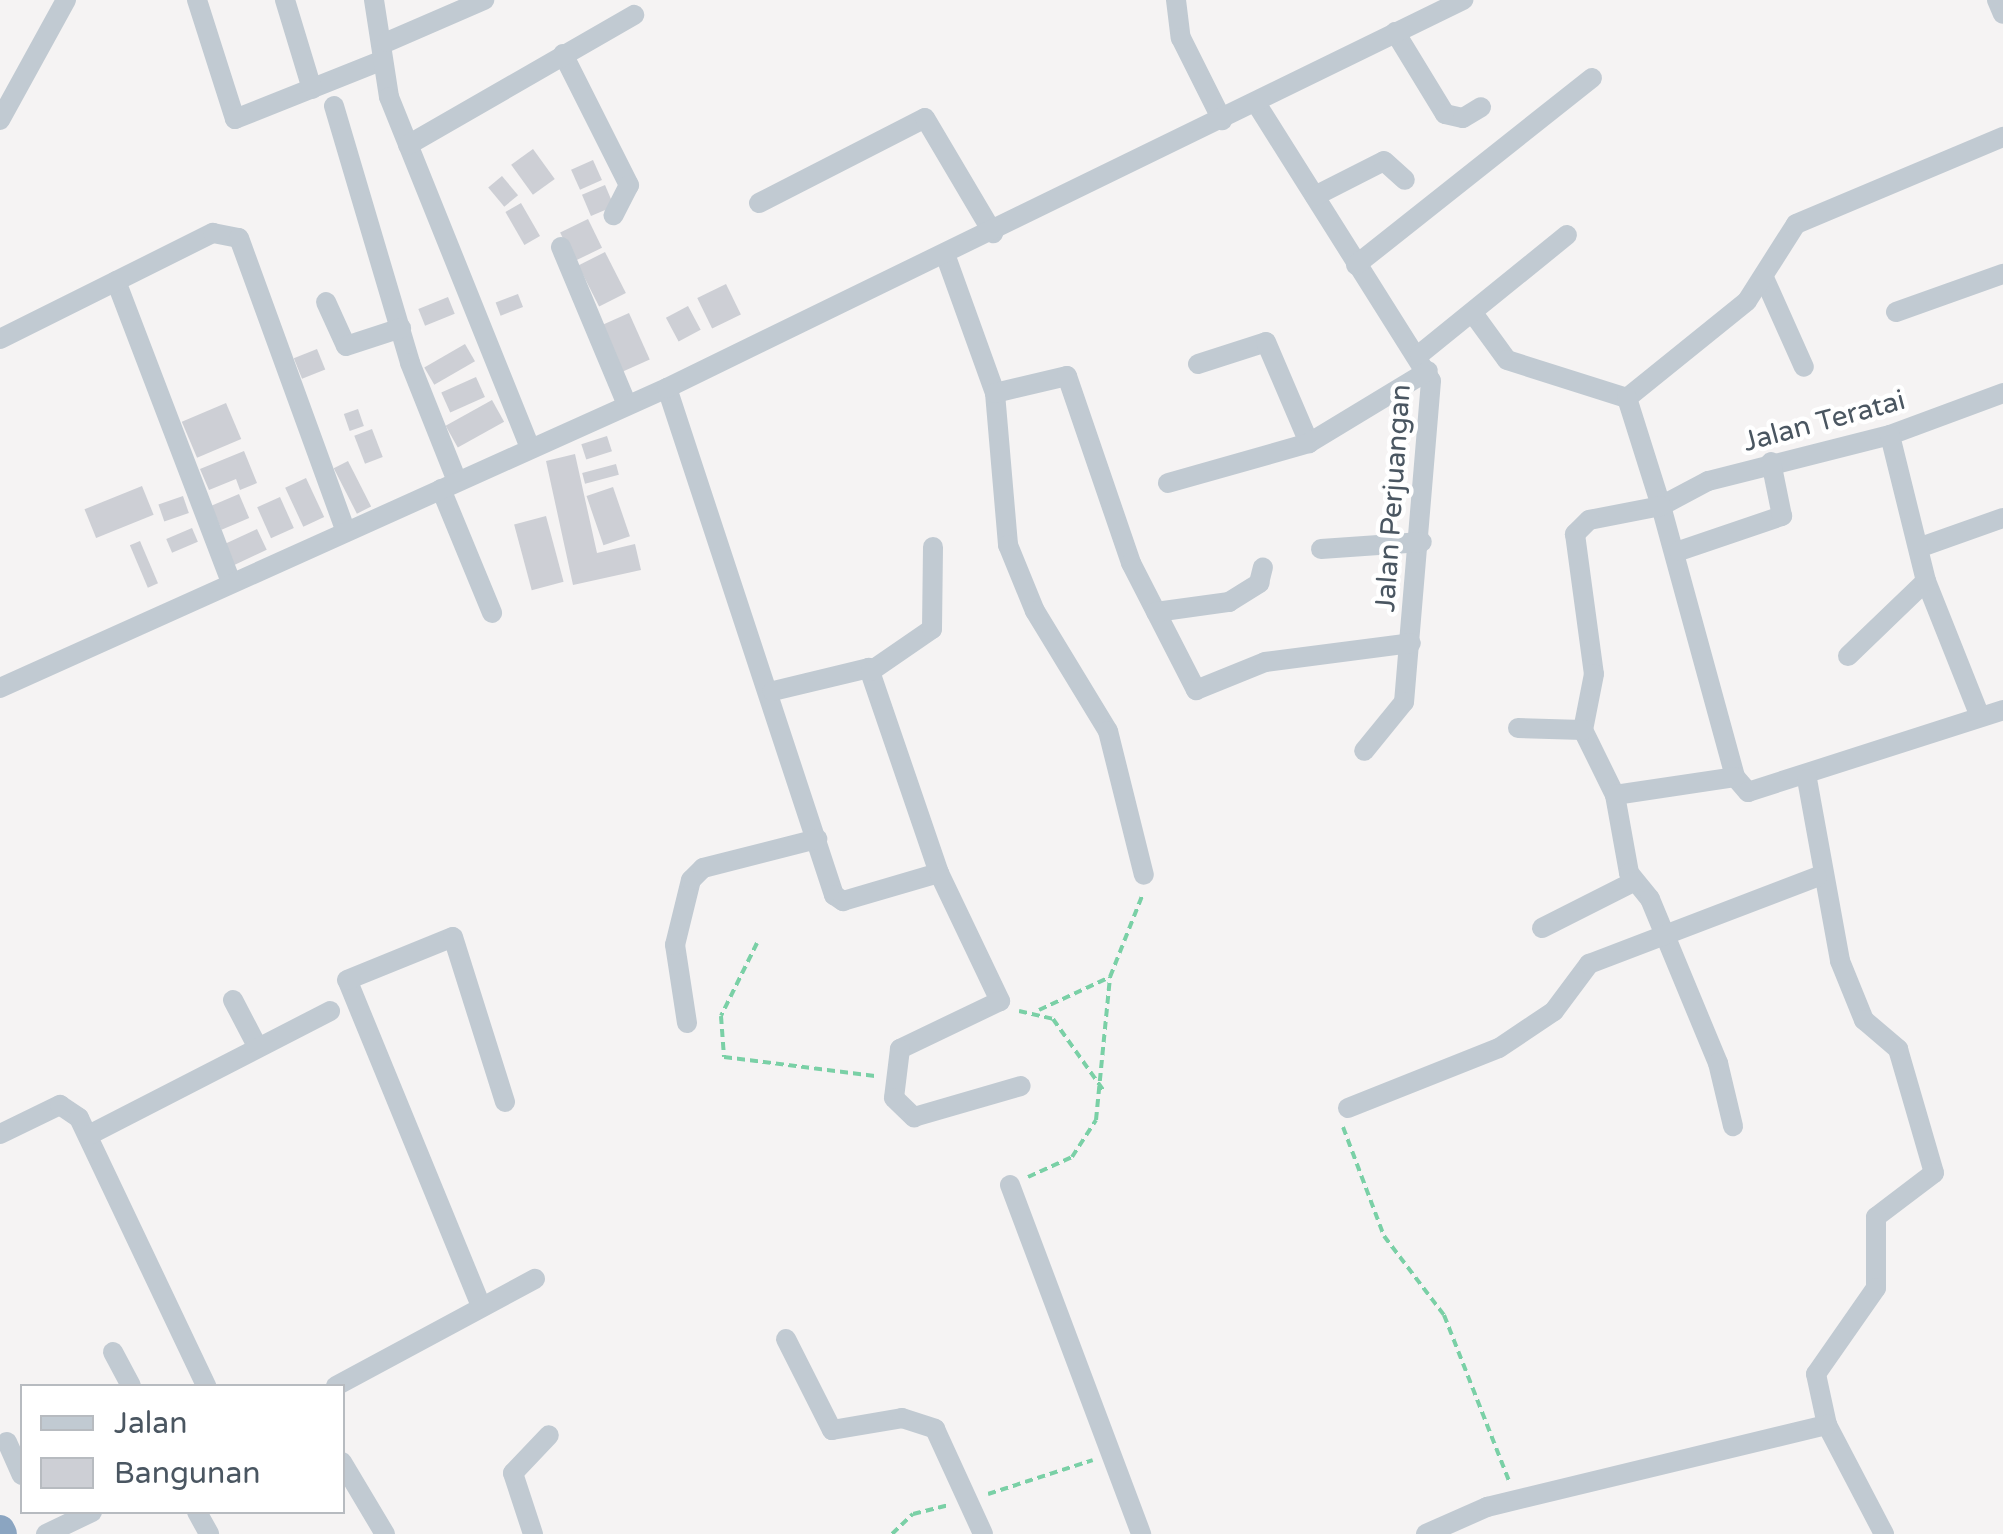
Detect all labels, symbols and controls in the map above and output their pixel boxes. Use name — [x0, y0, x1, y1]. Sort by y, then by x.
street label: Jalan Perjuangan — [1368, 383, 1418, 613]
street label: Jalan Teratai — [1739, 383, 1909, 459]
legend — [20, 1384, 345, 1514]
text: Jalan — [114, 1405, 187, 1442]
text: Bangunan — [114, 1455, 261, 1492]

